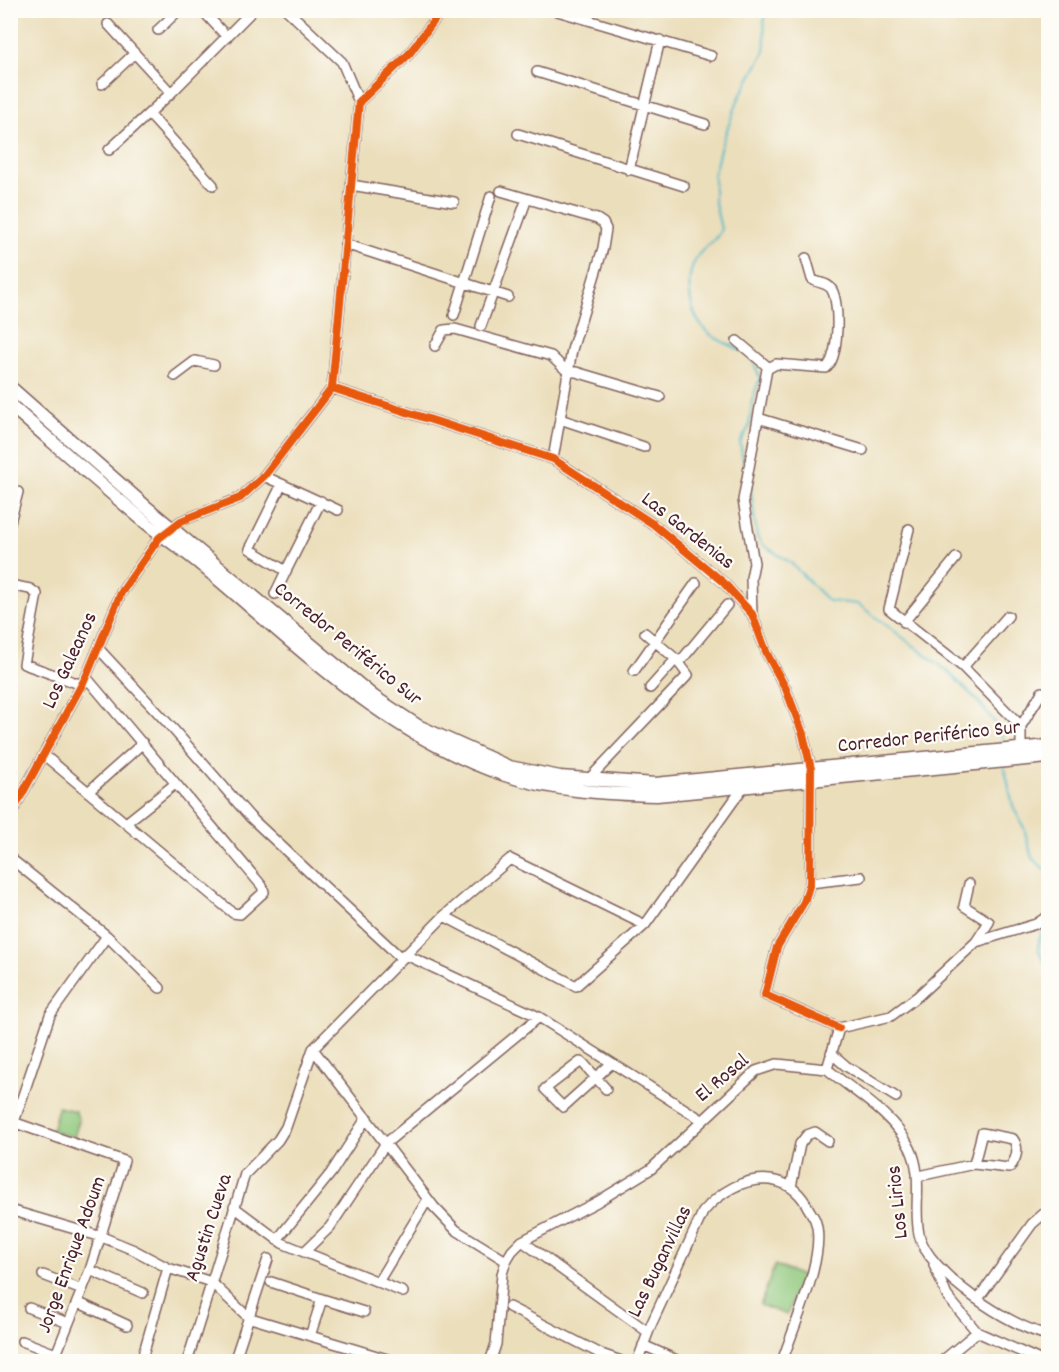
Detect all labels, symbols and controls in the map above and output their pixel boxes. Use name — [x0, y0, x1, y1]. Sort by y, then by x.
street label: Las Gardenias — [634, 486, 740, 578]
street label: Corredor Periférico Sur — [266, 576, 428, 715]
street label: Los Galeanos — [35, 608, 107, 714]
street label: Corredor Periférico Sur — [836, 713, 1022, 763]
street label: El Rosal — [689, 1047, 757, 1111]
street label: Los Lirios — [880, 1164, 918, 1240]
street label: Agustin Cueva — [178, 1169, 242, 1286]
street label: Jorge Enrique Adoum — [31, 1172, 115, 1338]
street label: Las Buganvillas — [621, 1201, 701, 1323]

